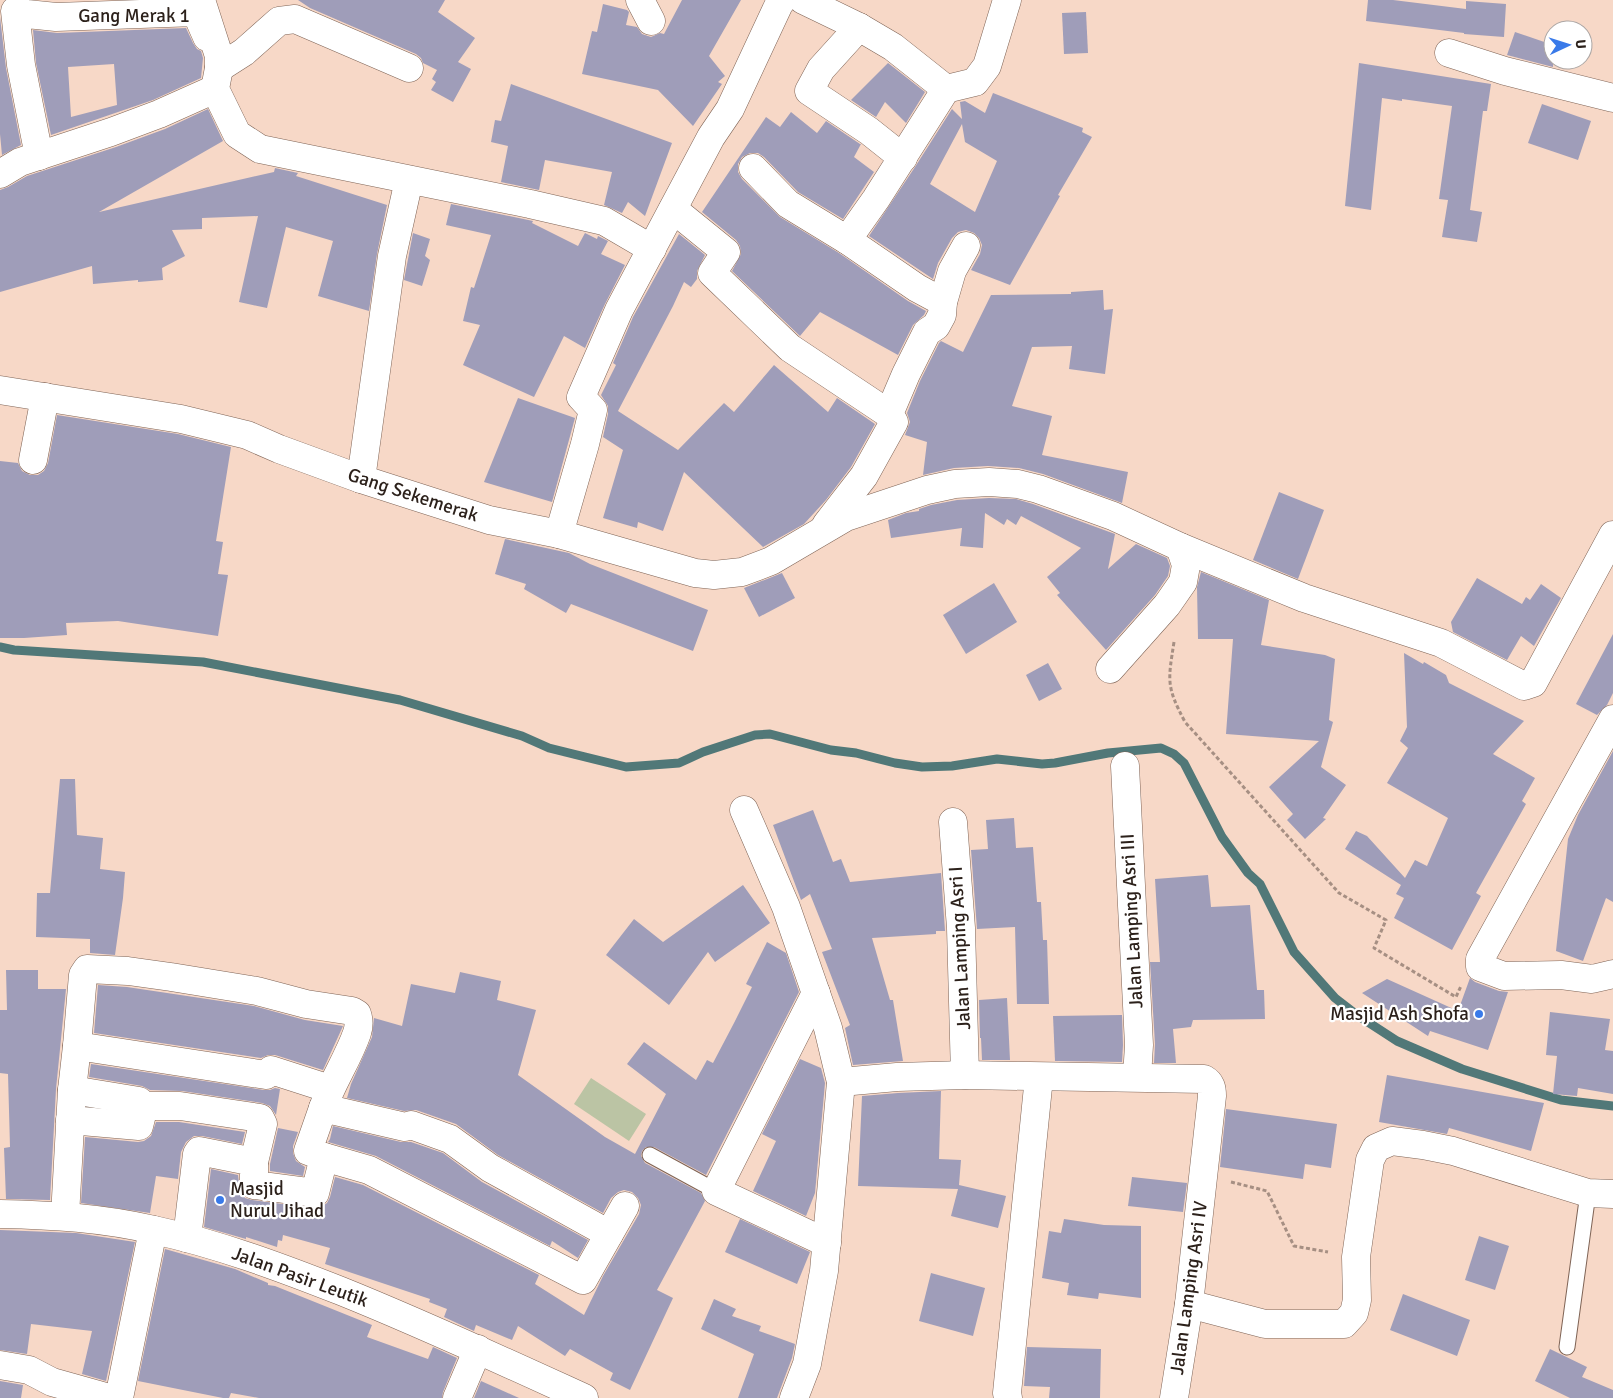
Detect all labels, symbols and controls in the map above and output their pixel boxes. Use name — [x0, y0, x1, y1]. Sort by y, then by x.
street label: Gang Merak 1 — [78, 4, 190, 28]
north arrow — [1543, 20, 1593, 70]
text: U — [1572, 39, 1589, 49]
street label: Gang Sekemerak — [345, 463, 482, 528]
street label: Jalan Lamping Asri III — [1115, 833, 1149, 1009]
street label: Jalan Lamping Asri I — [944, 866, 976, 1030]
place label: Masjid Ash Shofa — [1330, 1002, 1469, 1026]
marker: Masjid Ash Shofa — [1473, 1008, 1485, 1020]
place label: Masjid Nurul Jihad — [230, 1177, 324, 1223]
marker: Masjid Nurul Jihad — [214, 1194, 226, 1206]
street label: Jalan Lamping Asri IV — [1165, 1200, 1213, 1376]
street label: Jalan Pasir Leutik — [229, 1241, 372, 1313]

